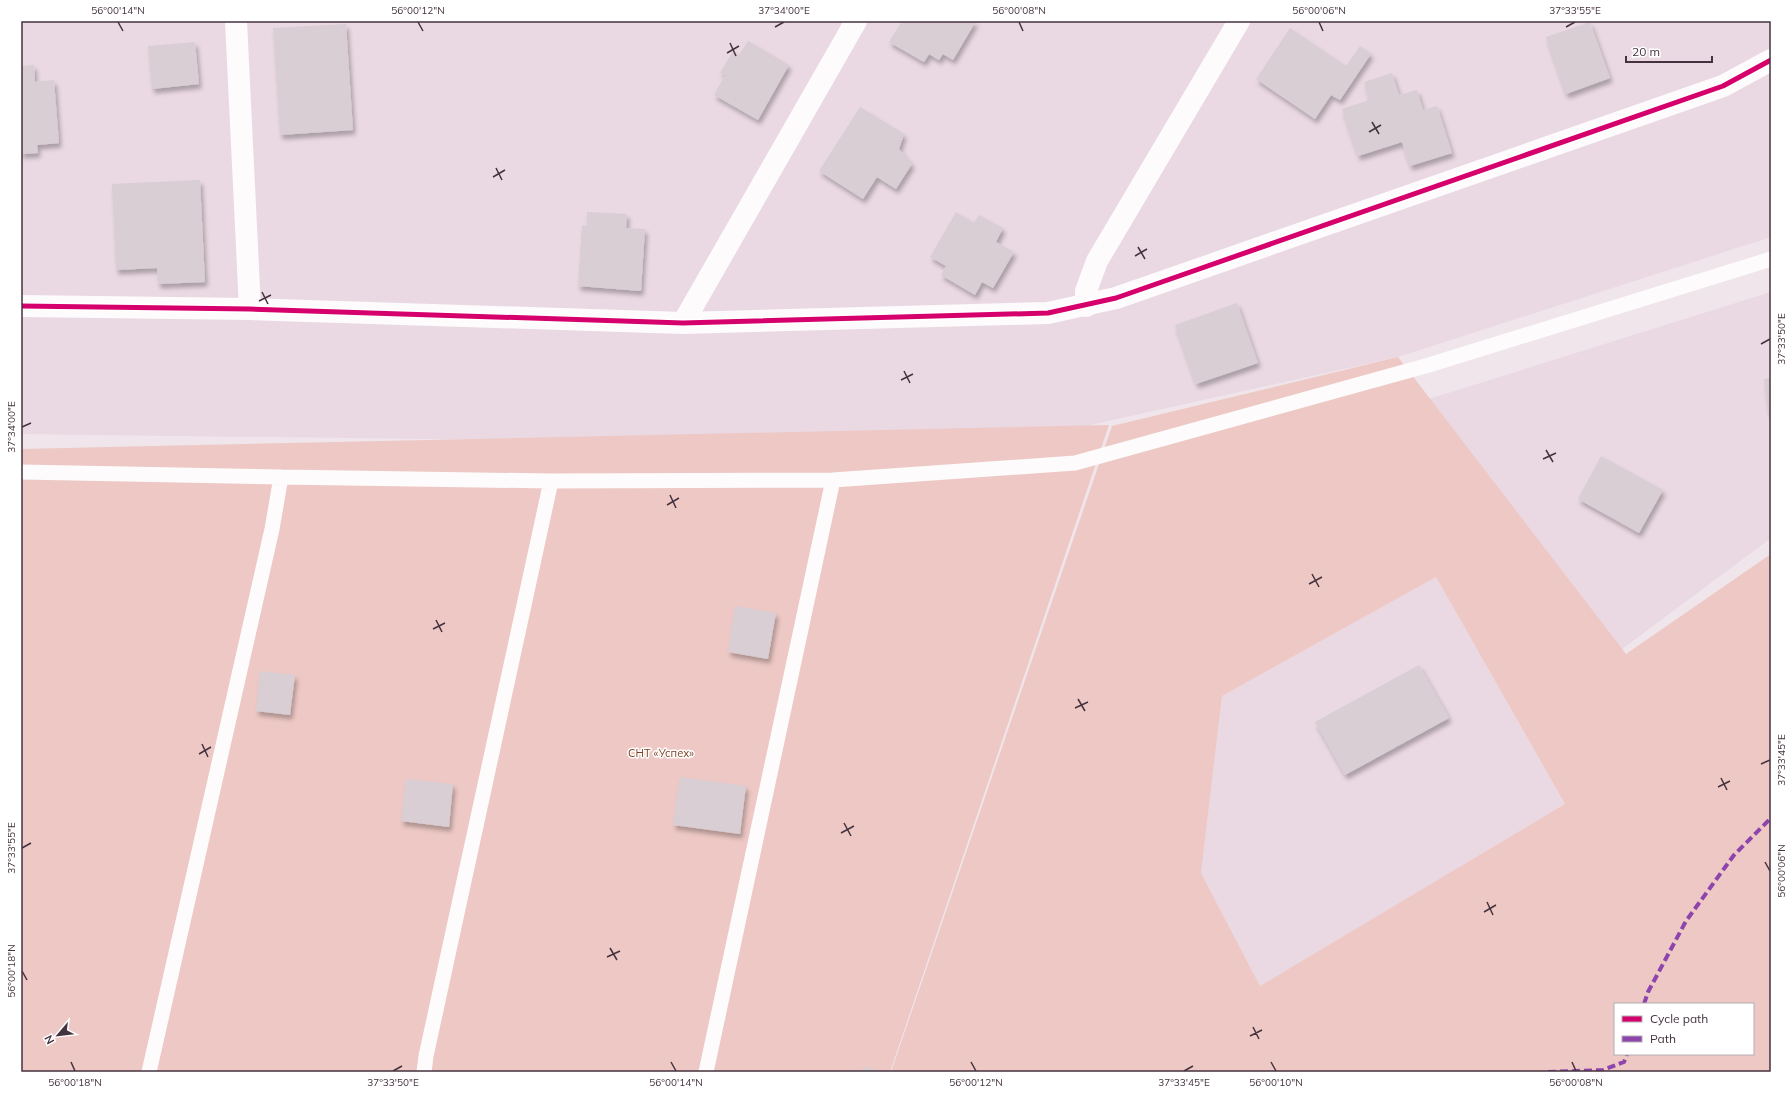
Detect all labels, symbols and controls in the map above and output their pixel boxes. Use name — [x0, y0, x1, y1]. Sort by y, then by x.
text: 56°00'14"N — [91, 4, 145, 17]
text: 56°00'12"N — [391, 4, 445, 17]
text: 37°34'00"E — [758, 4, 810, 17]
text: 56°00'08"N — [992, 4, 1046, 17]
text: 56°00'06"N — [1292, 4, 1346, 17]
text: 37°33'55"E — [1549, 4, 1601, 17]
scale bar — [1626, 38, 1712, 64]
text: 20 m — [1632, 44, 1660, 59]
text: 37°33'50"E — [1775, 313, 1788, 365]
text: 37°34'00"E — [5, 401, 18, 453]
text: 37°33'45"E — [1775, 734, 1788, 786]
park label: СНТ «Успех» — [628, 746, 694, 760]
text: 37°33'55"E — [5, 822, 18, 874]
text: 56°00'06"N — [1775, 844, 1788, 898]
text: 56°00'18"N — [5, 944, 18, 998]
legend — [1614, 1003, 1754, 1055]
text: Cycle path — [1650, 1011, 1708, 1026]
north arrow — [38, 1015, 78, 1055]
text: Path — [1650, 1031, 1676, 1046]
text: N — [41, 1033, 57, 1047]
text: 56°00'18"N — [48, 1076, 102, 1089]
text: 37°33'50"E — [367, 1076, 419, 1089]
text: 56°00'14"N — [649, 1076, 703, 1089]
text: 56°00'12"N — [949, 1076, 1003, 1089]
text: 37°33'45"E — [1158, 1076, 1210, 1089]
text: 56°00'10"N — [1249, 1076, 1303, 1089]
text: 56°00'08"N — [1549, 1076, 1603, 1089]

